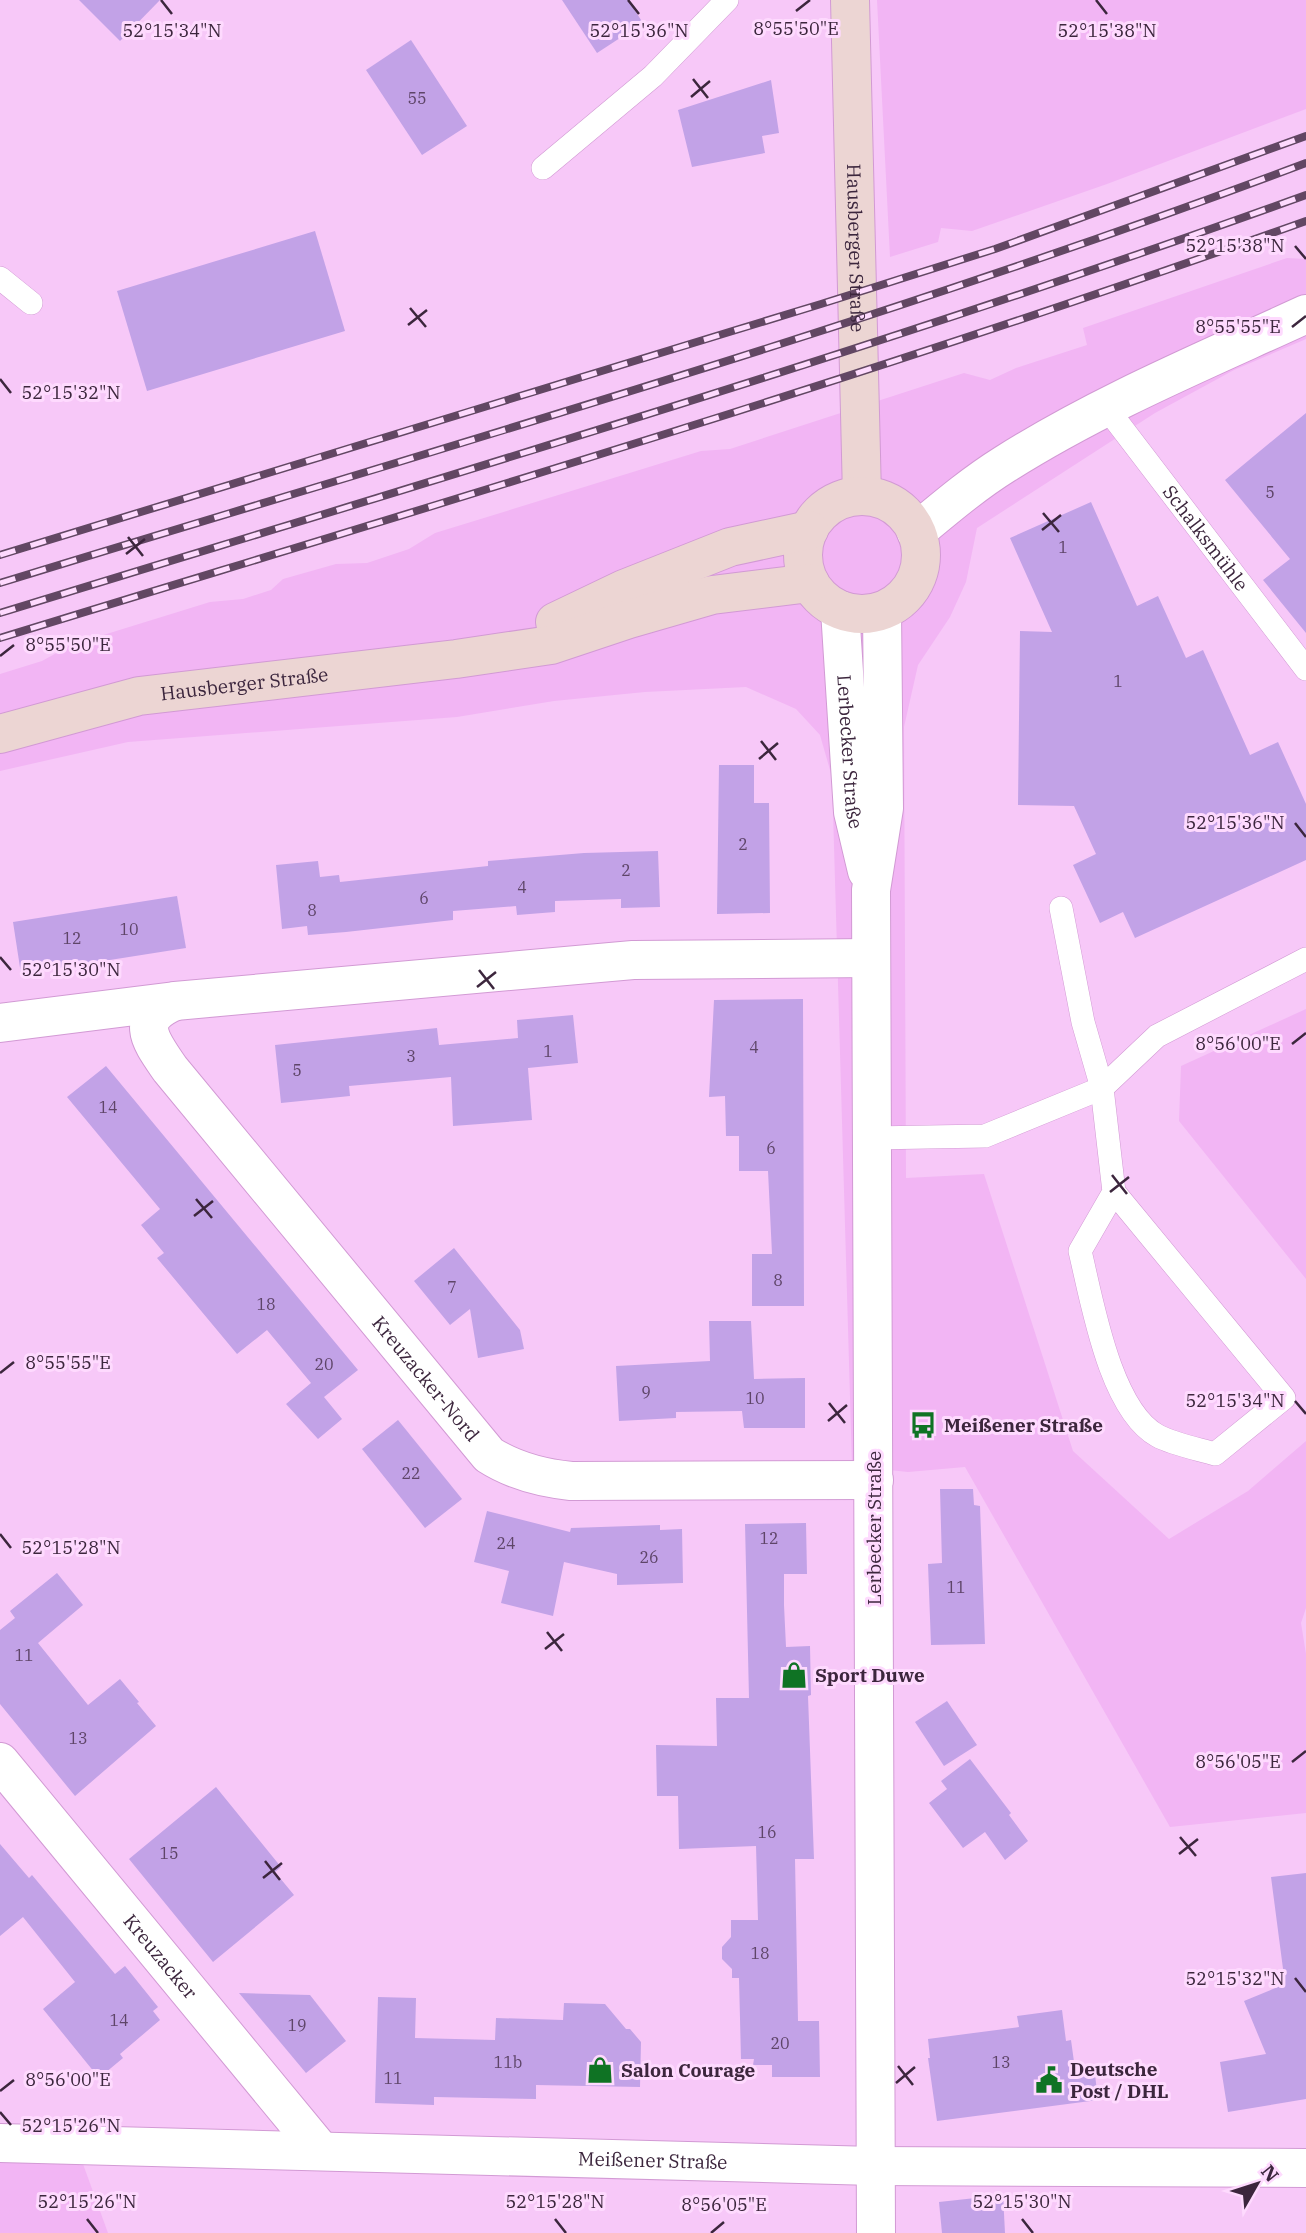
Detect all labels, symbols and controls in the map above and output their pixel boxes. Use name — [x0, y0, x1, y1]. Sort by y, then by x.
text: 8°55'50"E — [753, 17, 839, 40]
text: 52°15'34"N — [123, 19, 222, 42]
text: 52°15'36"N — [590, 19, 689, 42]
text: 52°15'38"N — [1058, 19, 1157, 42]
house number: 55 — [407, 88, 427, 108]
street label: Hausberger Straße — [842, 163, 870, 333]
text: 52°15'38"N — [1186, 234, 1285, 257]
text: 8°55'55"E — [1195, 315, 1281, 338]
text: 52°15'32"N — [22, 381, 121, 404]
street label: Schalksmühle — [1158, 480, 1254, 596]
house number: 5 — [1265, 482, 1275, 502]
house number: 1 — [1058, 537, 1068, 557]
text: 8°55'50"E — [25, 633, 111, 656]
street label: Hausberger Straße — [159, 662, 329, 705]
house number: 1 — [1113, 671, 1123, 691]
street label: Lerbecker Straße — [832, 674, 869, 831]
text: 52°15'36"N — [1186, 811, 1285, 834]
house number: 2 — [738, 834, 748, 854]
house number: 2 — [621, 860, 631, 880]
house number: 4 — [517, 877, 527, 897]
house number: 6 — [419, 888, 429, 908]
house number: 8 — [307, 900, 317, 920]
house number: 10 — [119, 919, 139, 939]
house number: 12 — [62, 928, 82, 948]
text: 52°15'30"N — [22, 958, 121, 981]
text: 8°56'00"E — [1195, 1032, 1281, 1055]
house number: 4 — [749, 1037, 759, 1057]
house number: 1 — [543, 1041, 553, 1061]
house number: 3 — [406, 1046, 416, 1066]
house number: 5 — [292, 1060, 302, 1080]
house number: 14 — [98, 1097, 118, 1117]
house number: 6 — [766, 1138, 776, 1158]
house number: 8 — [773, 1270, 783, 1290]
house number: 7 — [447, 1277, 457, 1297]
house number: 18 — [256, 1294, 276, 1314]
street label: Kreuzacker-Nord — [367, 1311, 485, 1446]
text: 8°55'55"E — [25, 1351, 111, 1374]
house number: 20 — [314, 1354, 334, 1374]
house number: 9 — [641, 1382, 651, 1402]
house number: 10 — [745, 1388, 765, 1408]
text: 52°15'34"N — [1186, 1389, 1285, 1412]
bus stop icon: Meißener Straße — [908, 1410, 938, 1440]
place label: Meißener Straße — [944, 1413, 1103, 1437]
street label: Lerbecker Straße — [862, 1451, 886, 1605]
house number: 22 — [401, 1463, 421, 1483]
house number: 12 — [759, 1528, 779, 1548]
house number: 24 — [496, 1533, 516, 1553]
text: 52°15'28"N — [22, 1536, 121, 1559]
house number: 26 — [639, 1547, 659, 1567]
house number: 11 — [946, 1577, 966, 1597]
house number: 11 — [14, 1645, 34, 1665]
shop icon: Sport Duwe — [779, 1660, 809, 1690]
place label: Sport Duwe — [815, 1663, 925, 1687]
house number: 13 — [68, 1728, 88, 1748]
text: 8°56'05"E — [1195, 1750, 1281, 1773]
house number: 16 — [757, 1822, 777, 1842]
house number: 15 — [159, 1843, 179, 1863]
street label: Kreuzacker — [118, 1909, 203, 2004]
house number: 18 — [750, 1943, 770, 1963]
text: 52°15'32"N — [1186, 1967, 1285, 1990]
house number: 14 — [109, 2010, 129, 2030]
house number: 19 — [287, 2015, 307, 2035]
house number: 20 — [770, 2033, 790, 2053]
house number: 11b — [494, 2052, 522, 2072]
house number: 13 — [991, 2052, 1011, 2072]
shop icon: Salon Courage — [585, 2055, 615, 2085]
place label: Deutsche Post / DHL — [1070, 2057, 1169, 2103]
place label: Salon Courage — [621, 2058, 756, 2082]
public building icon: Deutsche Post / DHL — [1034, 2065, 1064, 2095]
text: 8°56'00"E — [25, 2068, 111, 2091]
house number: 11 — [383, 2068, 403, 2088]
text: 52°15'26"N — [22, 2114, 121, 2137]
street label: Meißener Straße — [578, 2146, 728, 2174]
north arrow — [1222, 2149, 1292, 2219]
text: N — [1256, 2160, 1284, 2187]
text: 52°15'26"N — [38, 2190, 137, 2213]
text: 52°15'28"N — [506, 2190, 605, 2213]
text: 52°15'30"N — [973, 2190, 1072, 2213]
text: 8°56'05"E — [681, 2193, 767, 2216]

